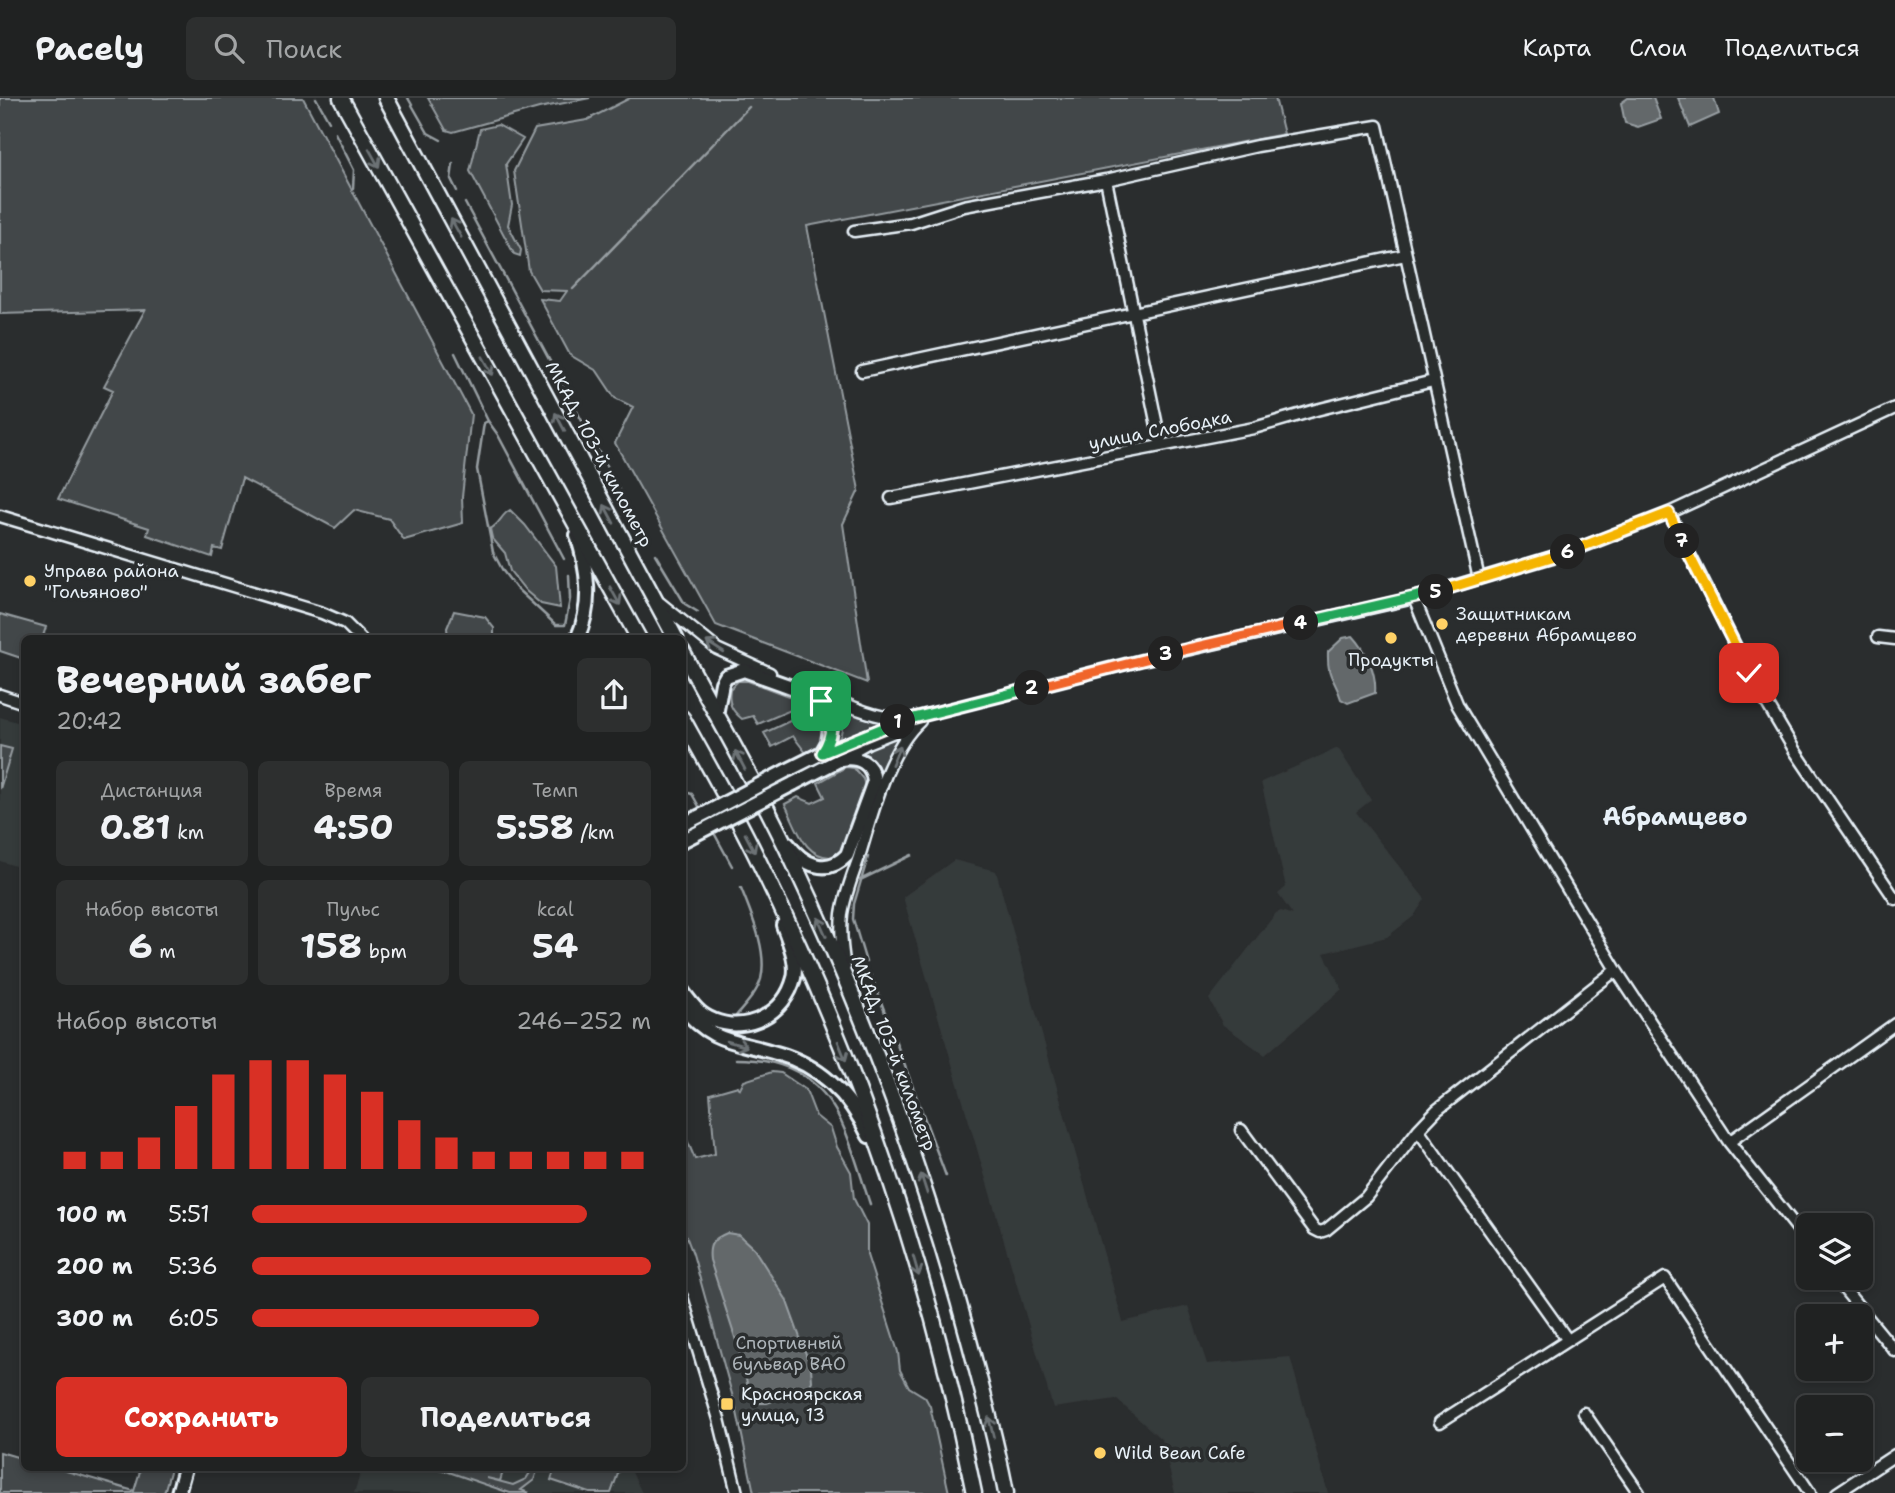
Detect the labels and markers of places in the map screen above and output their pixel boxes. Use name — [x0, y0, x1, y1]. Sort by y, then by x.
pin: 7 — [1664, 524, 1700, 558]
pin: 6 — [1550, 534, 1586, 570]
place label: Управа района "Гольяново" — [44, 559, 179, 604]
marker: Управа района "Гольяново" — [22, 573, 38, 589]
pin: 5 — [1418, 574, 1454, 610]
place label: Защитникам деревни Абрамцево — [1456, 602, 1637, 647]
pin: 4 — [1284, 606, 1318, 640]
marker: Защитникам деревни Абрамцево — [1434, 616, 1450, 632]
marker: Продукты — [1383, 630, 1399, 646]
pin: 3 — [1148, 636, 1184, 672]
pin — [1719, 643, 1779, 703]
place label: Продукты — [1348, 648, 1434, 672]
pin: 2 — [1014, 670, 1050, 706]
pin — [791, 671, 851, 731]
pin: 1 — [880, 704, 916, 740]
place label: Красноярская улица, 13 — [741, 1382, 863, 1427]
marker: Красноярская улица, 13 — [719, 1396, 735, 1412]
place label: Wild Bean Cafe — [1114, 1441, 1246, 1465]
marker: Wild Bean Cafe — [1092, 1445, 1108, 1461]

